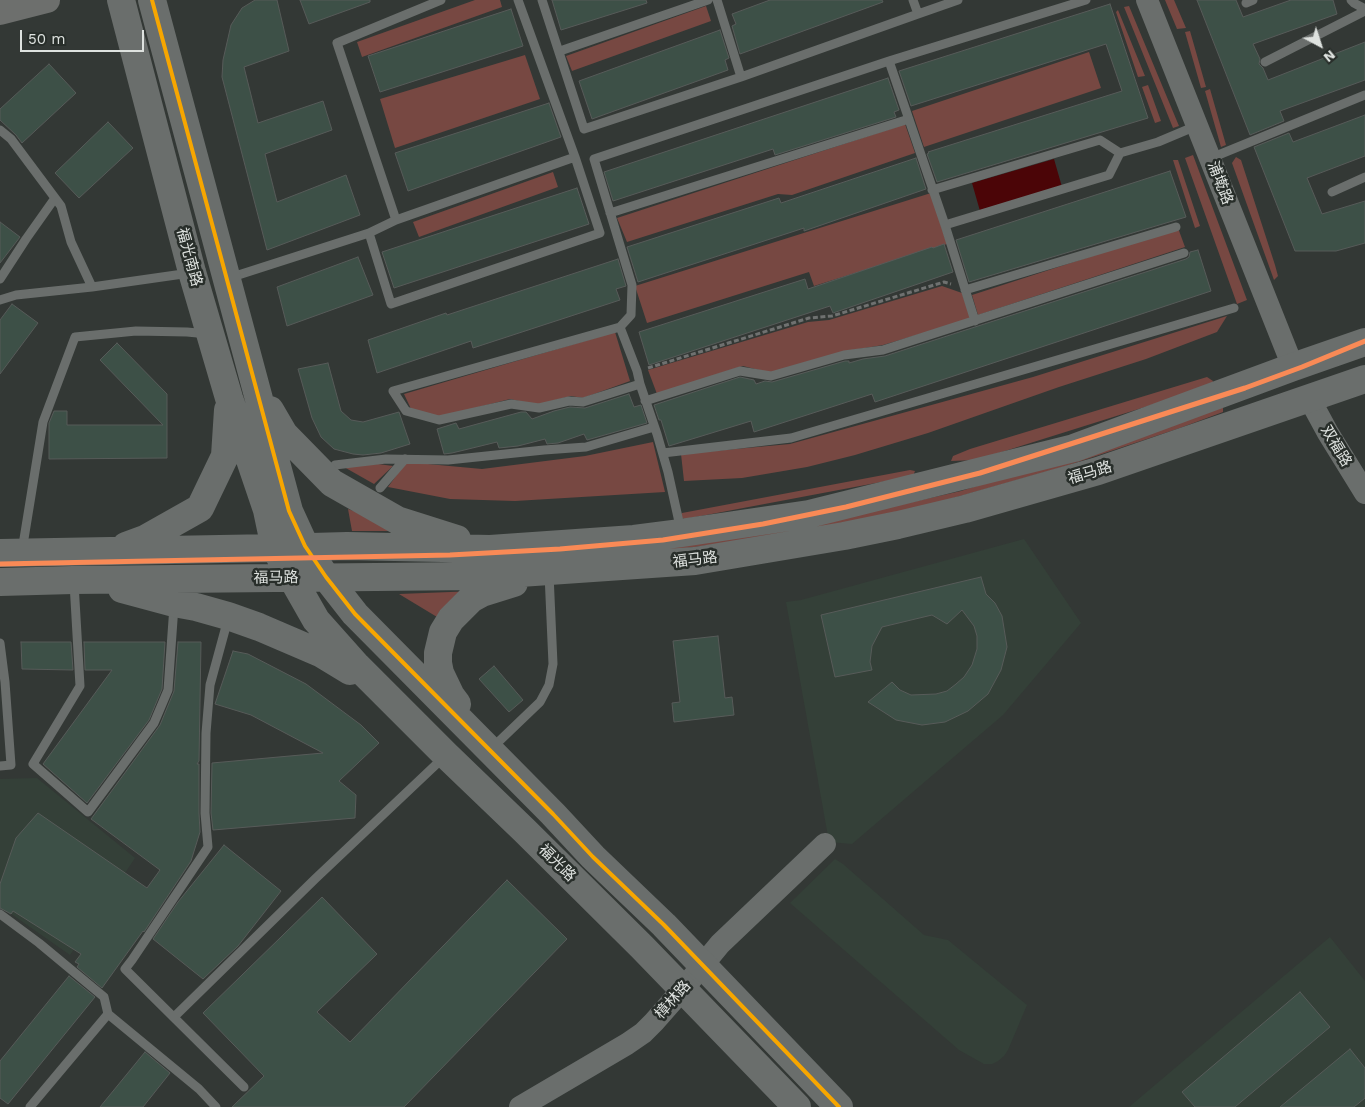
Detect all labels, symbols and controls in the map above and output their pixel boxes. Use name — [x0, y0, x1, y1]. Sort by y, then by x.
scale bar — [22, 20, 146, 52]
north arrow — [1295, 20, 1345, 70]
text: 50 m — [28, 30, 65, 48]
text: N — [1321, 47, 1339, 66]
street label: 浦墘路 — [1204, 159, 1236, 207]
street label: 福光南路 — [173, 226, 205, 288]
street label: 双福路 — [1317, 422, 1355, 470]
street label: 福马路 — [1066, 458, 1114, 488]
street label: 福马路 — [672, 548, 718, 572]
street label: 福马路 — [253, 569, 299, 587]
street label: 福光路 — [535, 841, 579, 885]
street label: 樟林路 — [651, 977, 695, 1023]

